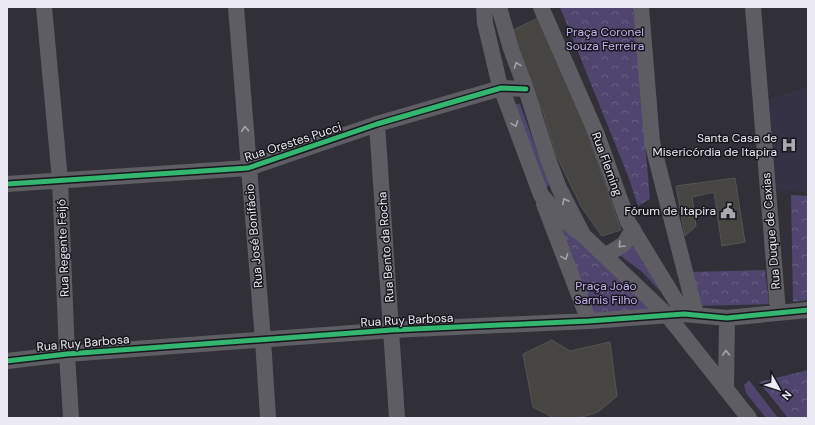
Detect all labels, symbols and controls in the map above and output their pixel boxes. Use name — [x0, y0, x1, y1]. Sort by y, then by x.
park label: Praça Coronel Souza Ferreira — [566, 24, 644, 54]
one-way arrow — [514, 62, 522, 69]
street label: Rua Orestes Pucci — [243, 119, 344, 165]
one-way arrow — [510, 121, 518, 128]
one-way arrow — [241, 126, 250, 132]
street label: Rua Fleming — [588, 130, 626, 198]
place label: Santa Casa de Misericórdia de Itapira — [653, 130, 777, 160]
hospital icon: Santa Casa de Misericórdia de Itapira — [780, 136, 798, 154]
street label: Rua Duque de Caxias — [758, 172, 784, 290]
street label: Rua José Bonifácio — [241, 183, 267, 289]
street label: Rua Bento da Rocha — [374, 191, 398, 303]
one-way arrow — [563, 197, 570, 205]
street label: Rua Regente Feijó — [53, 199, 73, 297]
public building icon: Fórum de Itapira — [719, 202, 737, 220]
place label: Fórum de Itapira — [625, 203, 716, 219]
one-way arrow — [618, 240, 626, 248]
one-way arrow — [560, 254, 568, 261]
park label: Praça João Sarnis Filho — [575, 278, 637, 308]
street label: Rua Ruy Barbosa — [360, 310, 454, 330]
street label: Rua Ruy Barbosa — [36, 331, 130, 355]
one-way arrow — [722, 350, 731, 356]
north arrow — [759, 369, 799, 409]
text: N — [779, 388, 795, 403]

